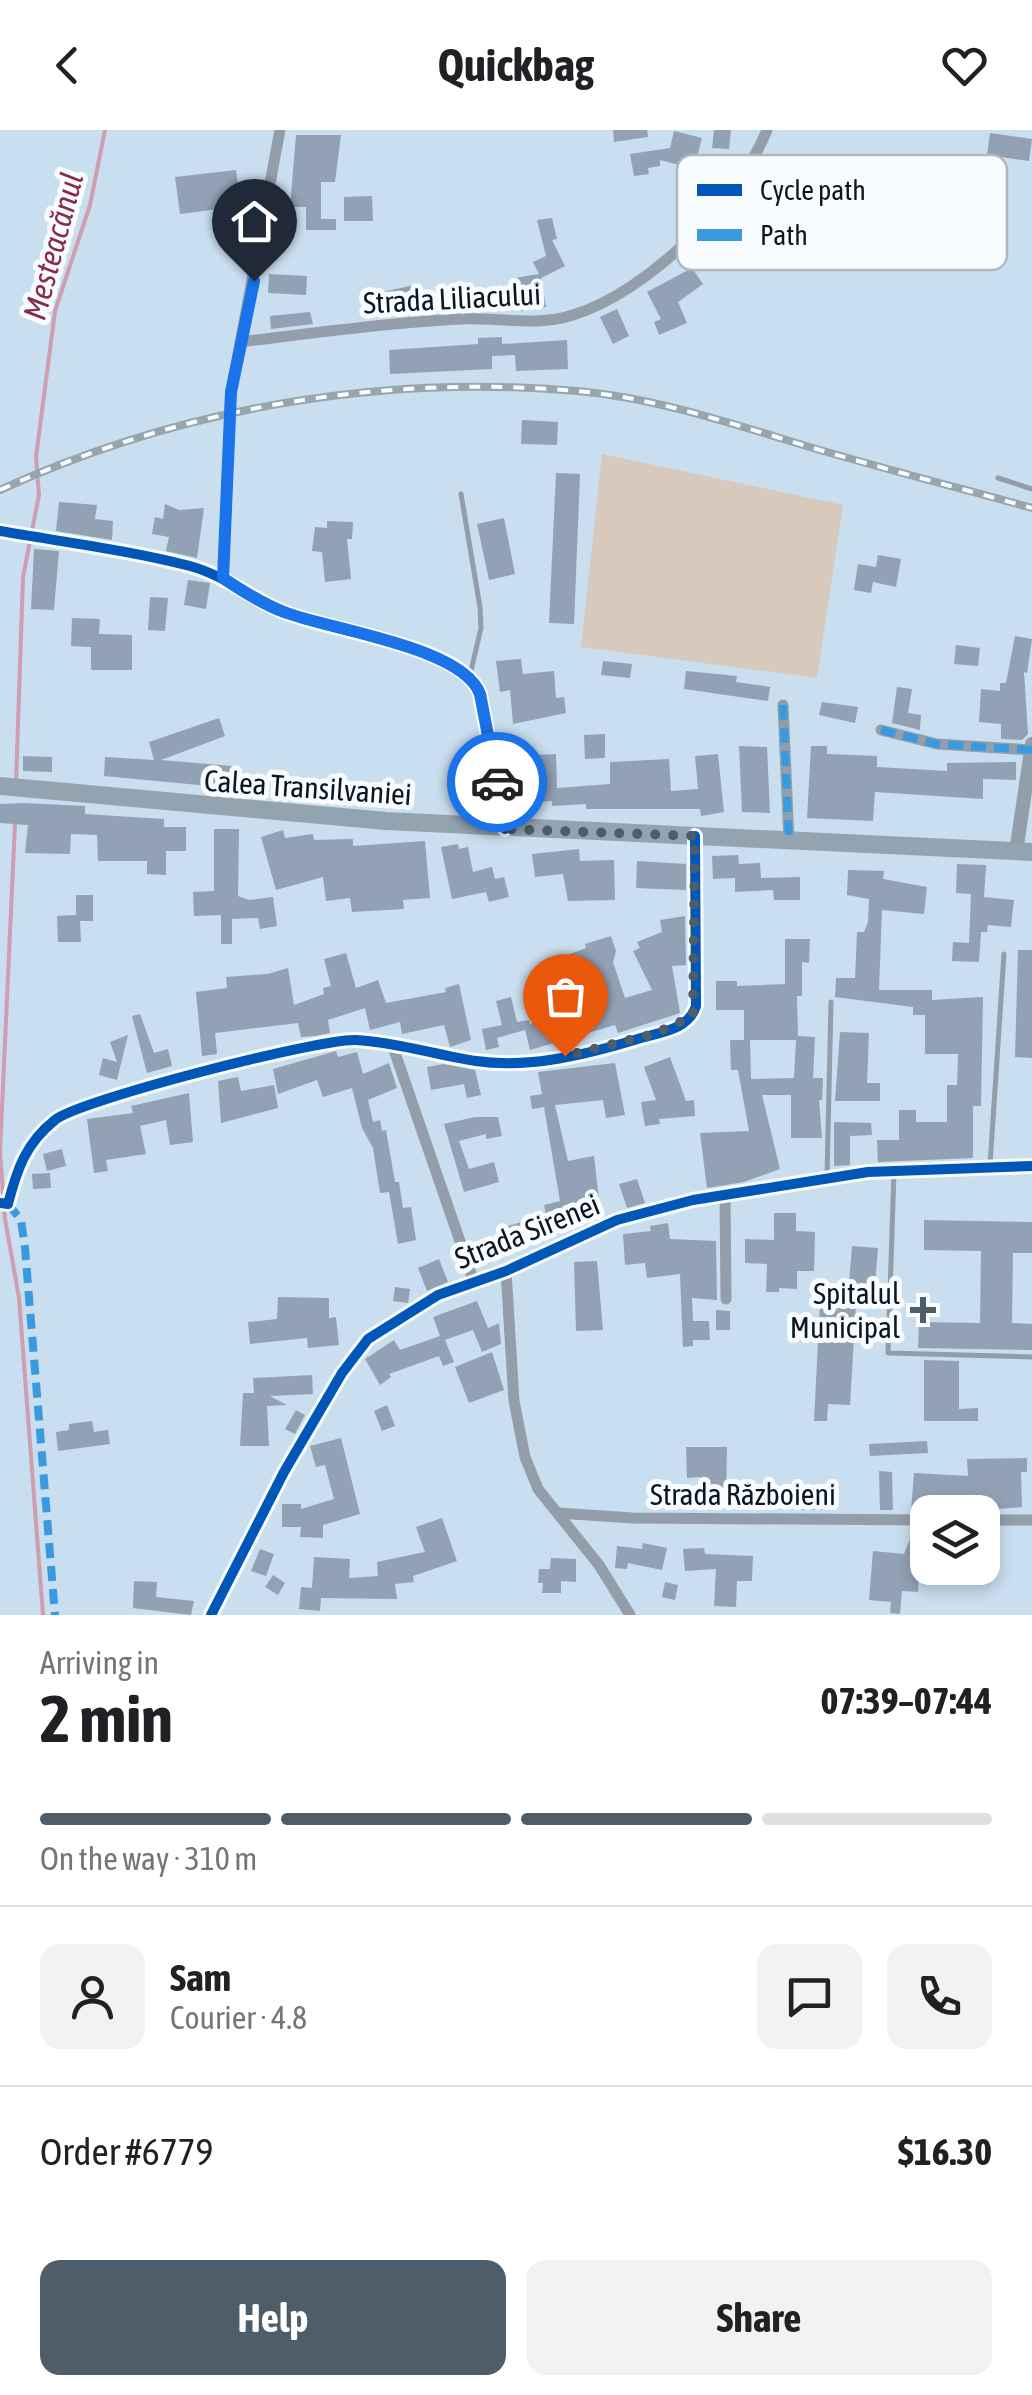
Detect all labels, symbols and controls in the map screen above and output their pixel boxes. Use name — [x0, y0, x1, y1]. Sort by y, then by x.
icon: back — [40, 38, 95, 93]
icon: heart — [937, 38, 992, 93]
text: Quickbag — [438, 39, 594, 91]
legend — [677, 155, 1007, 270]
water label: Mesteacănul — [16, 168, 90, 324]
text: Cycle path — [760, 174, 866, 206]
pin — [212, 179, 297, 282]
icon: home — [227, 194, 282, 249]
text: Path — [760, 219, 808, 251]
street label: Strada Liliacului — [362, 276, 542, 320]
courier — [447, 732, 547, 832]
icon: car — [470, 755, 525, 810]
street label: Calea Transilvaniei — [203, 763, 413, 811]
pin — [523, 954, 608, 1057]
icon: bag — [538, 969, 593, 1024]
street label: Strada Sirenei — [450, 1187, 604, 1275]
place label: Spitalul Municipal — [790, 1276, 900, 1344]
marker: Spitalul Municipal — [910, 1297, 936, 1323]
street label: Strada Războieni — [650, 1477, 836, 1511]
map controls — [910, 1495, 1000, 1585]
button: layers — [910, 1495, 1000, 1585]
text: Arriving in — [40, 1644, 159, 1681]
text: 07:39–07:44 — [820, 1679, 992, 1722]
text: 2 min — [40, 1681, 173, 1756]
text: On the way · 310 m — [40, 1840, 257, 1877]
button: person — [40, 1944, 145, 2049]
button: chat — [757, 1944, 862, 2049]
button: phone — [887, 1944, 992, 2049]
text: Sam — [170, 1956, 231, 1999]
text: Courier · 4.8 — [170, 1999, 307, 2036]
text: Order #6779 — [40, 2130, 213, 2173]
text: $16.30 — [898, 2130, 992, 2173]
button: Help — [40, 2260, 506, 2375]
button: Share — [526, 2260, 992, 2375]

